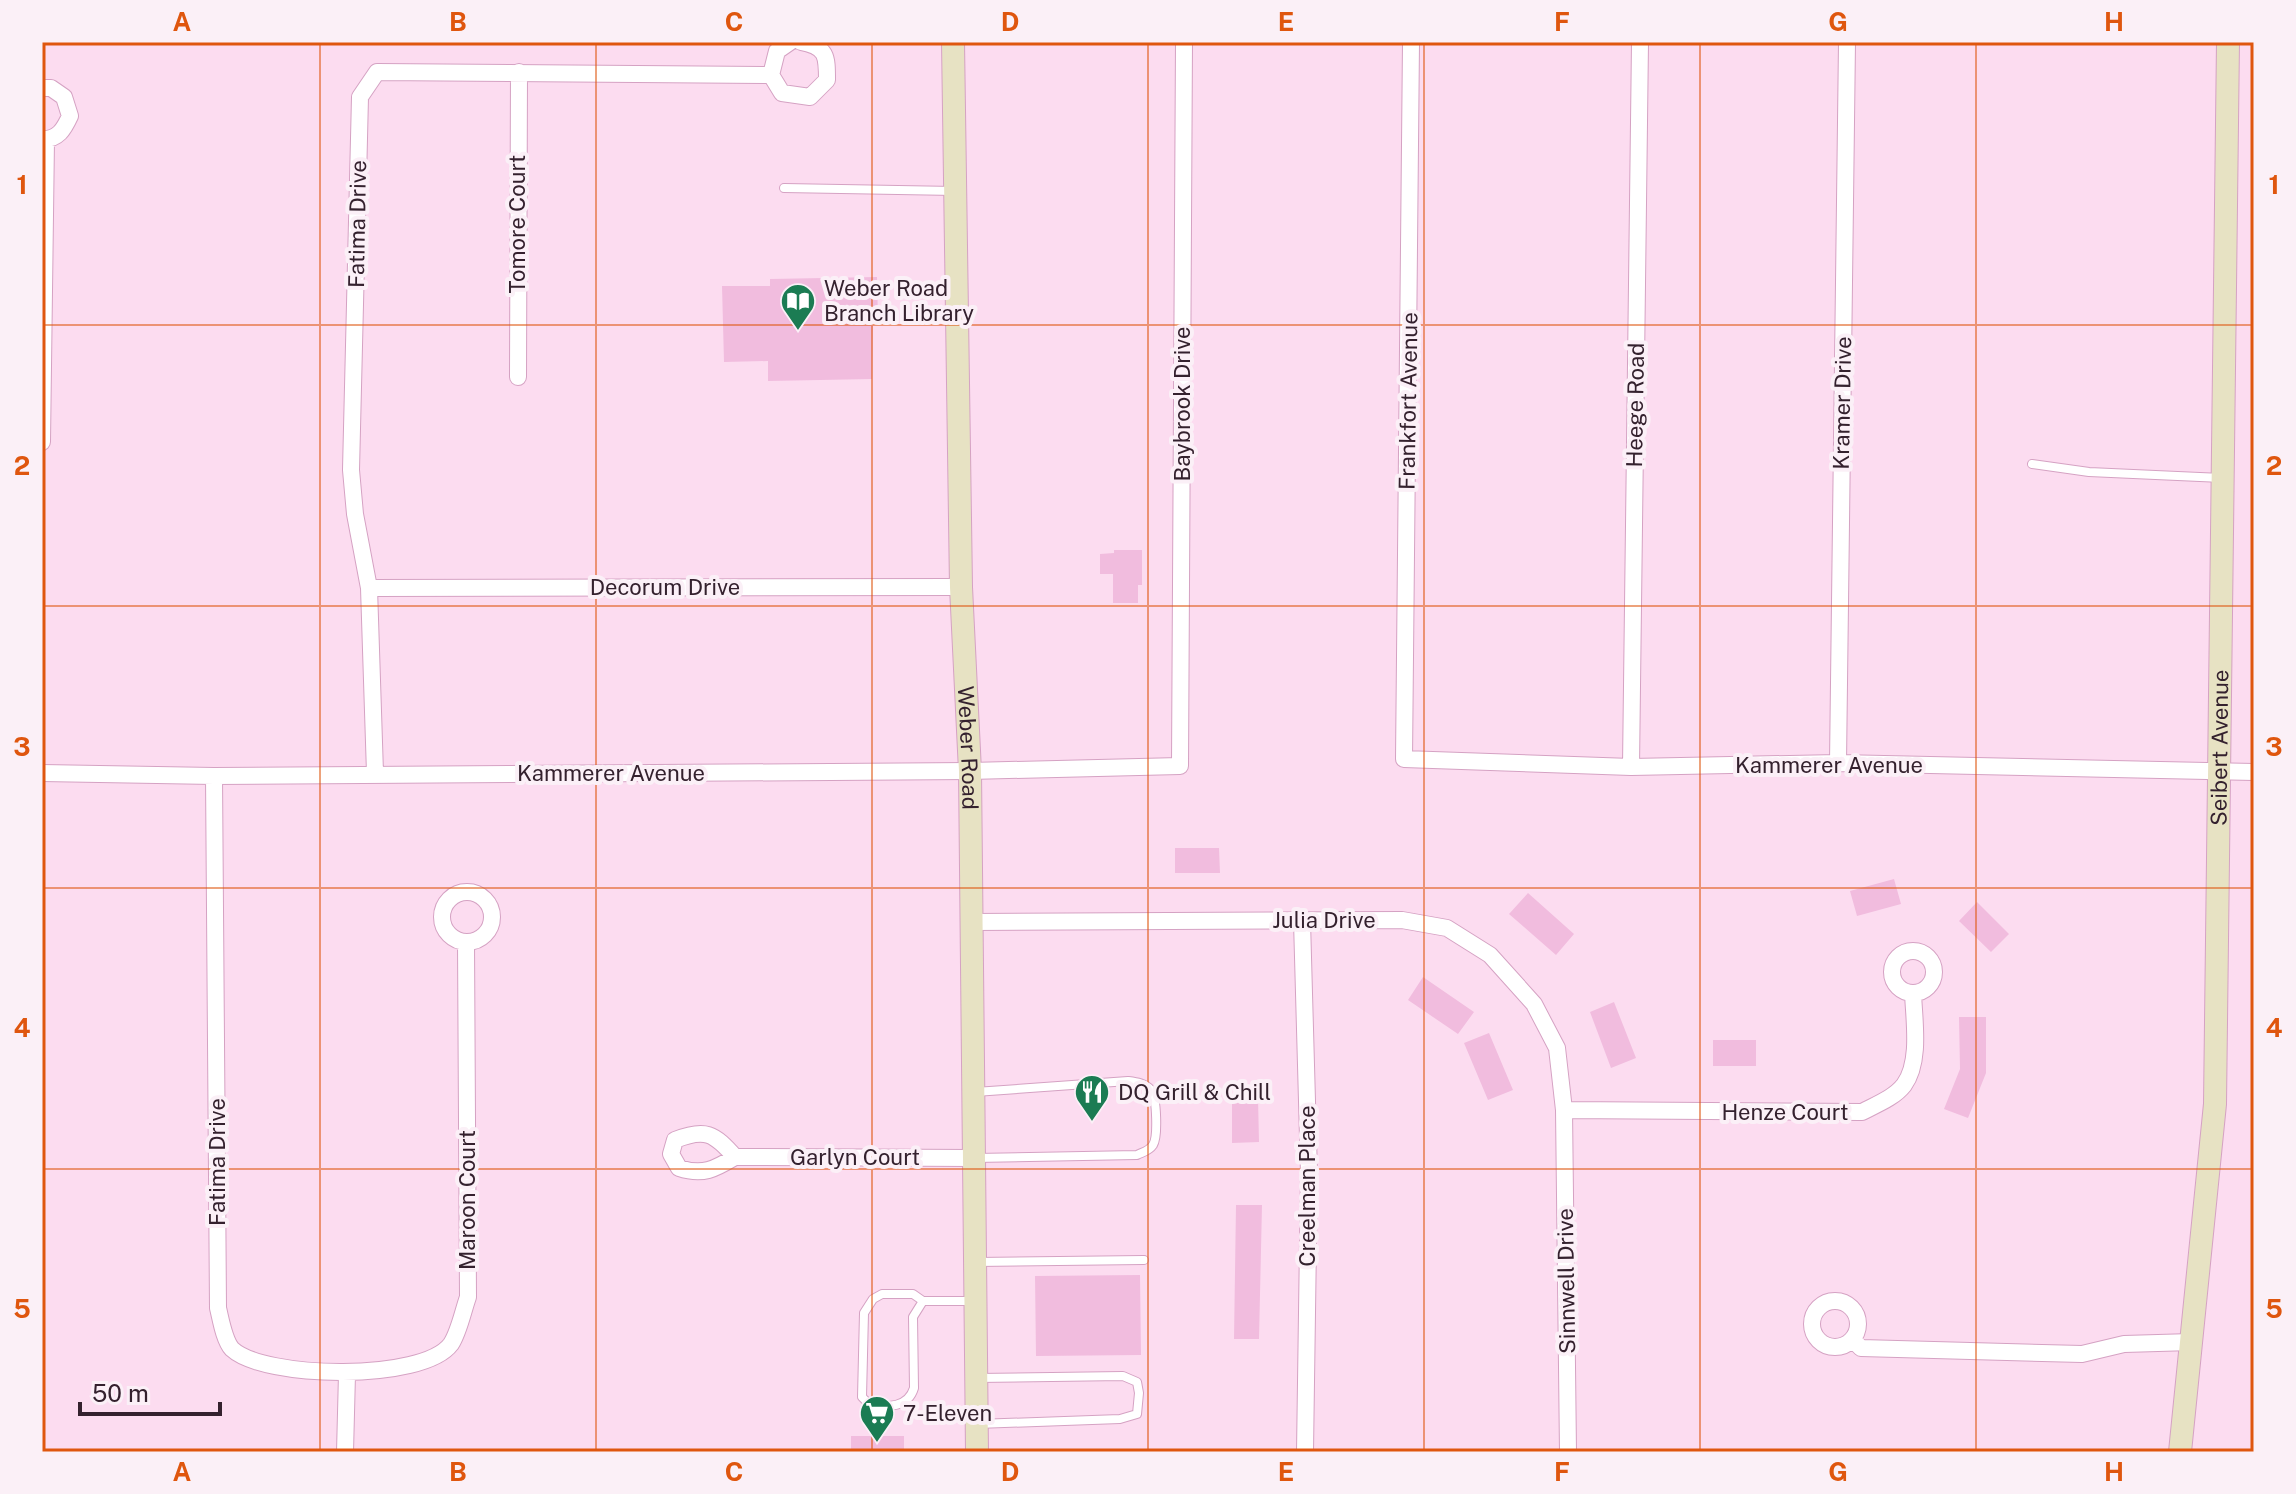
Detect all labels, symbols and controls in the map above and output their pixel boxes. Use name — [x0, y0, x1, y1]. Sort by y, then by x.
text: A — [173, 6, 192, 37]
text: B — [449, 6, 467, 37]
text: C — [725, 6, 743, 37]
text: D — [1001, 6, 1019, 37]
text: E — [1278, 6, 1294, 37]
text: F — [1554, 6, 1570, 37]
text: G — [1828, 6, 1848, 37]
text: H — [2104, 6, 2124, 37]
street label: Tomore Court — [504, 155, 530, 293]
street label: Fatima Drive — [343, 160, 371, 288]
text: 1 — [16, 169, 28, 200]
text: 1 — [2268, 169, 2280, 200]
place label: Weber Road Branch Library — [824, 275, 974, 326]
library icon: Weber Road Branch Library — [779, 282, 817, 332]
street label: Frankfort Avenue — [1393, 312, 1423, 490]
street label: Baybrook Drive — [1169, 326, 1195, 482]
street label: Kramer Drive — [1828, 336, 1856, 470]
street label: Heege Road — [1621, 342, 1649, 468]
text: 2 — [14, 450, 30, 481]
text: 2 — [2266, 450, 2282, 481]
street label: Decorum Drive — [590, 574, 740, 600]
street label: Seibert Avenue — [2205, 670, 2233, 826]
street label: Weber Road — [953, 685, 983, 810]
text: 3 — [13, 731, 31, 762]
text: 3 — [2265, 731, 2283, 762]
street label: Kammerer Avenue — [1735, 752, 1923, 778]
street label: Kammerer Avenue — [517, 760, 705, 786]
street label: Julia Drive — [1272, 907, 1376, 933]
text: 4 — [13, 1012, 31, 1043]
text: 4 — [2265, 1012, 2283, 1043]
restaurant icon: DQ Grill & Chill — [1073, 1073, 1111, 1123]
place label: DQ Grill & Chill — [1118, 1079, 1271, 1105]
street label: Fatima Drive — [204, 1098, 230, 1226]
street label: Henze Court — [1721, 1099, 1849, 1125]
street label: Creelman Place — [1294, 1105, 1320, 1267]
street label: Maroon Court — [454, 1130, 480, 1270]
street label: Garlyn Court — [790, 1144, 920, 1170]
street label: Sinnwell Drive — [1552, 1208, 1580, 1354]
text: 5 — [13, 1293, 31, 1324]
text: 5 — [2265, 1293, 2283, 1324]
scale bar — [80, 1366, 220, 1416]
text: 50 m — [92, 1379, 149, 1407]
supermarket icon: 7-Eleven — [858, 1394, 896, 1444]
place label: 7-Eleven — [903, 1400, 992, 1426]
text: A — [173, 1456, 192, 1487]
text: B — [449, 1456, 467, 1487]
text: C — [725, 1456, 743, 1487]
text: D — [1001, 1456, 1019, 1487]
text: E — [1278, 1456, 1294, 1487]
text: F — [1554, 1456, 1570, 1487]
text: G — [1828, 1456, 1848, 1487]
text: H — [2104, 1456, 2124, 1487]

